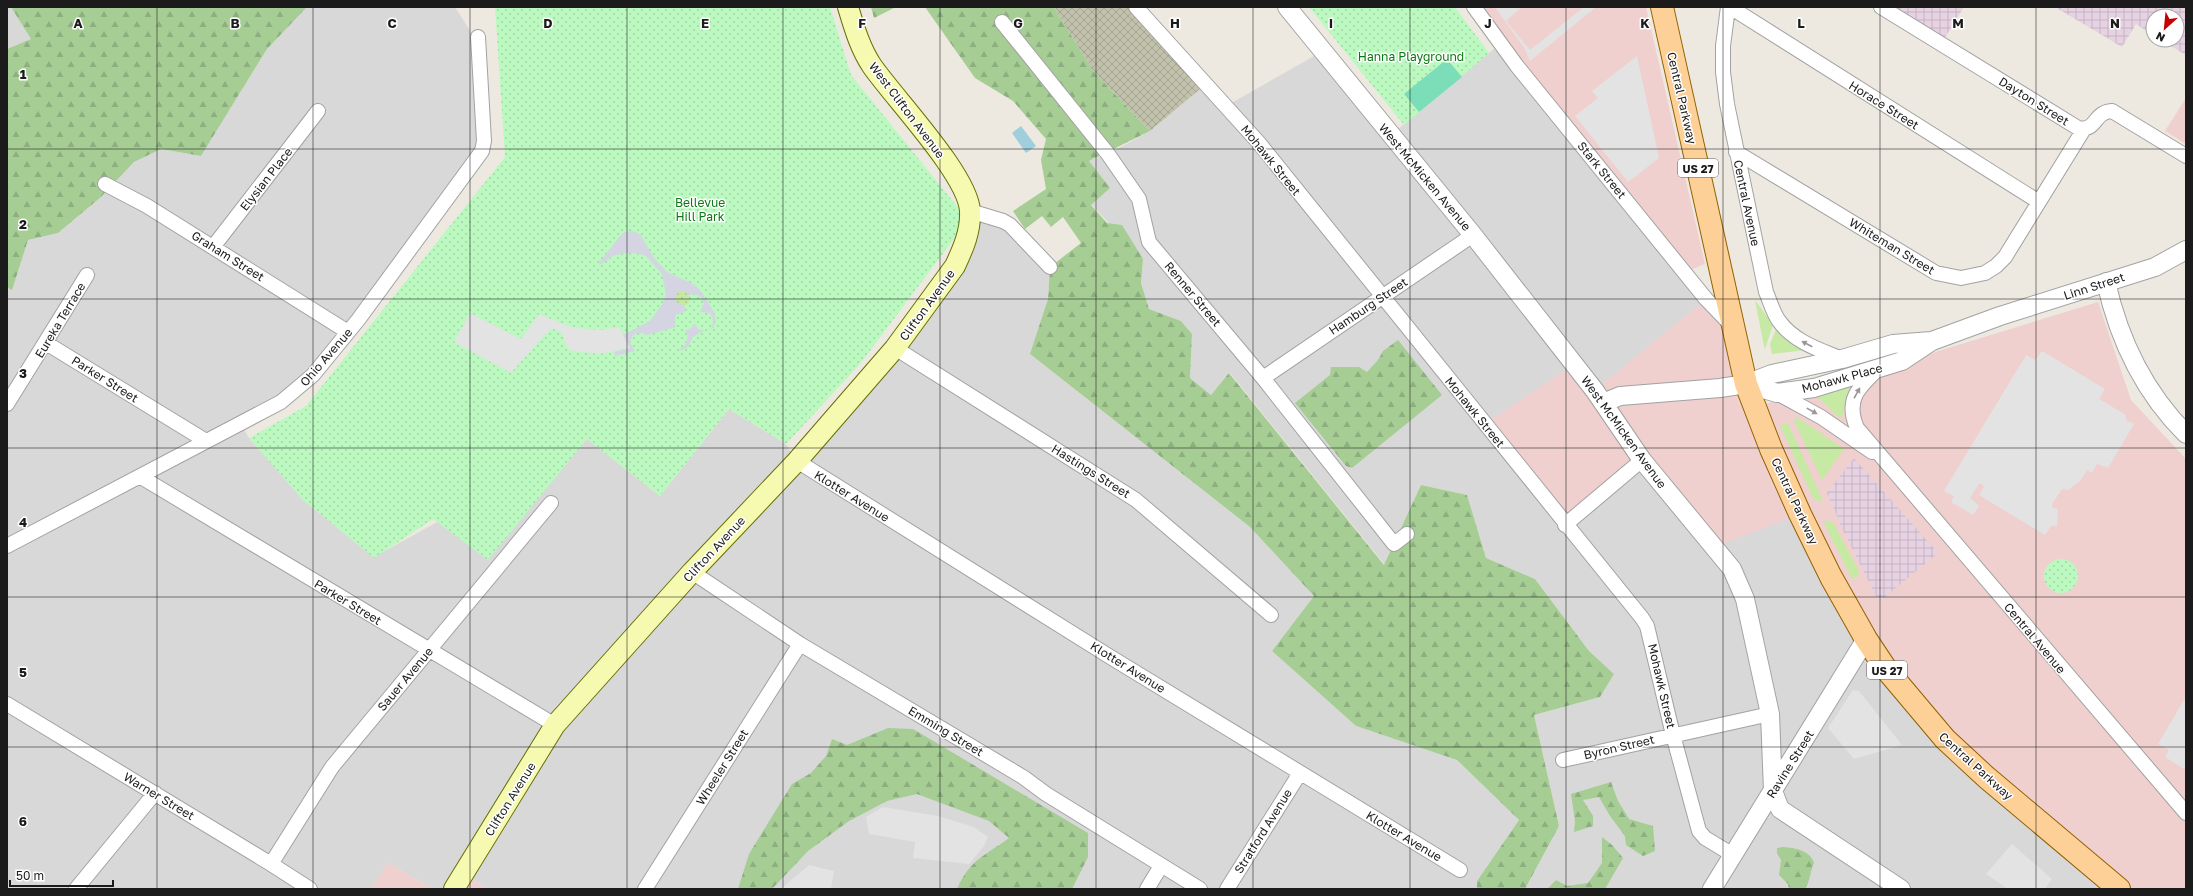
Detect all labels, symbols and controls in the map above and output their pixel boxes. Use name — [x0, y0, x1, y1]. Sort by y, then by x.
north arrow — [2145, 8, 2185, 48]
text: A — [73, 15, 83, 31]
text: B — [230, 15, 240, 31]
text: C — [387, 15, 397, 31]
text: D — [543, 15, 553, 31]
text: E — [701, 15, 709, 31]
text: F — [858, 15, 866, 31]
text: G — [1013, 15, 1023, 31]
text: H — [1170, 15, 1180, 31]
text: I — [1329, 15, 1333, 31]
text: J — [1484, 15, 1492, 31]
text: K — [1640, 15, 1650, 31]
text: L — [1797, 15, 1805, 31]
text: M — [1952, 15, 1964, 31]
text: N — [2110, 15, 2120, 31]
text: N — [2154, 30, 2167, 45]
park label: Hanna Playground — [1358, 49, 1464, 64]
street label: Central Parkway — [1664, 50, 1700, 146]
street label: West Clifton Avenue — [866, 59, 948, 161]
text: 1 — [20, 66, 27, 82]
street label: Dayton Street — [1996, 73, 2072, 129]
street label: Horace Street — [1846, 78, 1922, 133]
street label: West McMicken Avenue — [1376, 120, 1474, 234]
street label: Mohawk Street — [1238, 122, 1304, 199]
street label: Stark Street — [1574, 138, 1630, 202]
street label: Elysian Place — [237, 144, 295, 214]
road number: US 27 — [1678, 159, 1718, 177]
street label: Central Avenue — [1731, 159, 1763, 247]
park label: Bellevue Hill Park — [675, 195, 725, 224]
street label: Whiteman Street — [1846, 215, 1938, 278]
text: 2 — [19, 216, 27, 232]
street label: Graham Street — [189, 228, 267, 284]
street label: Renner Street — [1162, 259, 1225, 330]
street label: Clifton Avenue — [896, 266, 958, 344]
street label: Linn Street — [2062, 269, 2127, 303]
street label: Hamburg Street — [1326, 274, 1410, 338]
street label: Eureka Terrace — [32, 280, 88, 360]
street label: Ohio Avenue — [297, 325, 355, 389]
one-way arrow — [1801, 340, 1813, 347]
street label: Parker Street — [69, 353, 141, 406]
street label: Mohawk Place — [1800, 360, 1884, 396]
text: 3 — [19, 365, 27, 381]
street label: West McMicken Avenue — [1578, 373, 1670, 491]
street label: Mohawk Street — [1442, 374, 1508, 451]
one-way arrow — [1854, 387, 1861, 399]
one-way arrow — [1806, 408, 1818, 415]
street label: Hastings Street — [1049, 441, 1133, 501]
street label: Central Parkway — [1768, 455, 1822, 547]
street label: Klotter Avenue — [812, 467, 892, 525]
street label: Clifton Avenue — [680, 513, 748, 585]
text: 4 — [19, 514, 27, 530]
street label: Parker Street — [312, 576, 385, 628]
street label: Central Avenue — [2001, 600, 2069, 676]
street label: Klotter Avenue — [1088, 638, 1168, 696]
street label: Mohawk Street — [1645, 642, 1679, 730]
street label: Sauer Avenue — [374, 644, 436, 714]
road number: US 27 — [1867, 661, 1907, 679]
text: 5 — [19, 664, 27, 680]
street label: Emming Street — [906, 703, 986, 759]
street label: Wheeler Street — [693, 726, 751, 808]
street label: Ravine Street — [1763, 727, 1817, 801]
street label: Central Parkway — [1936, 729, 2016, 803]
street label: Byron Street — [1582, 732, 1656, 762]
street label: Clifton Avenue — [481, 759, 539, 839]
street label: Warner Street — [121, 769, 197, 823]
street label: Stratford Avenue — [1231, 786, 1295, 876]
street label: Klotter Avenue — [1363, 808, 1445, 864]
text: 6 — [19, 813, 27, 829]
scale bar — [10, 862, 113, 888]
text: 50 m — [16, 868, 44, 883]

